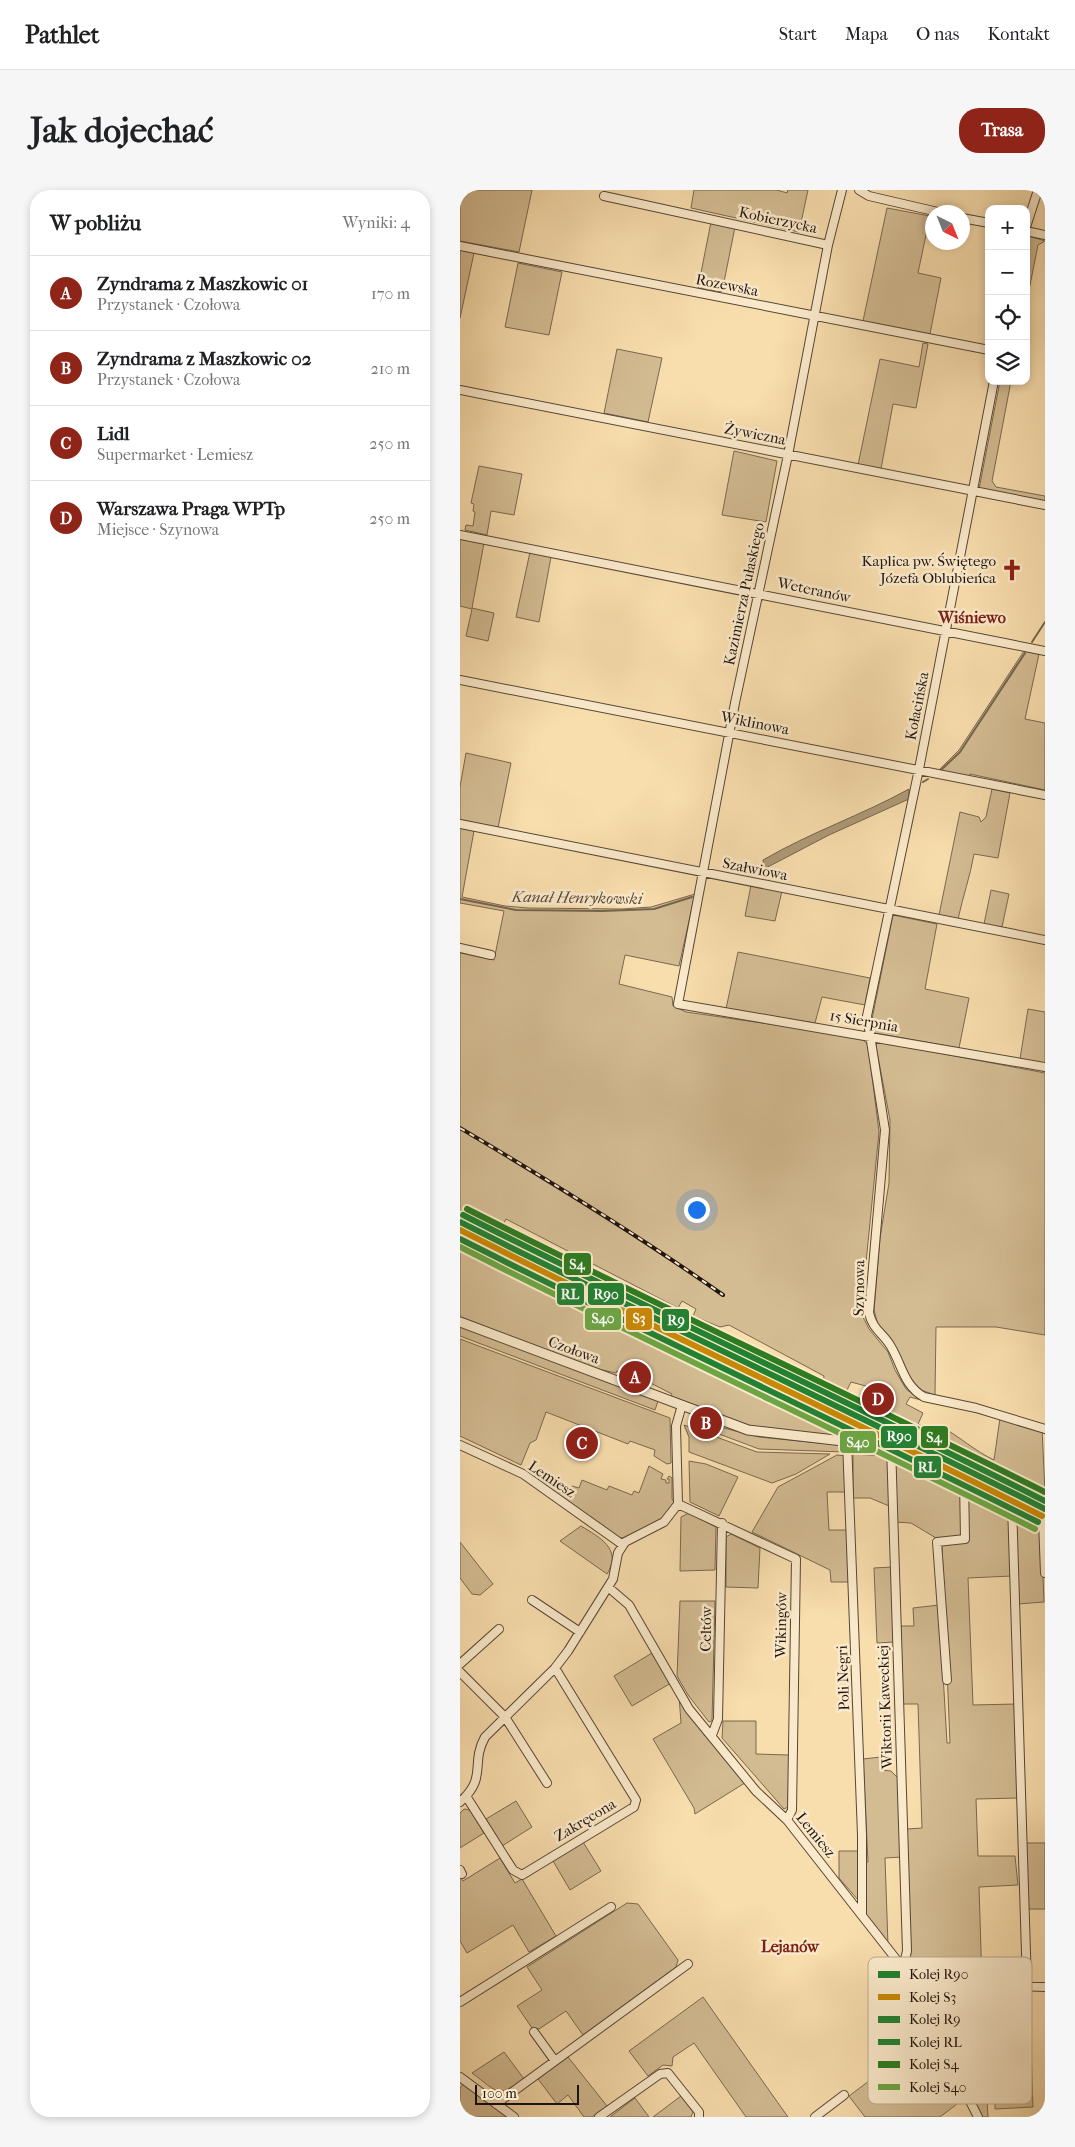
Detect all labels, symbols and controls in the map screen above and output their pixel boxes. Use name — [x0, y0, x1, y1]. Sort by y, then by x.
text: Pathlet — [25, 21, 99, 49]
text: Start — [779, 24, 817, 45]
text: Mapa — [845, 24, 888, 45]
text: O nas — [916, 24, 959, 45]
text: Kontakt — [987, 24, 1050, 45]
button: Trasa — [959, 108, 1045, 153]
text: Jak dojechać — [30, 110, 214, 151]
street label: Kobierzycka — [737, 203, 820, 237]
north arrow — [925, 205, 970, 250]
map controls — [985, 205, 1030, 385]
button: + — [985, 205, 1030, 250]
text: W pobliżu — [50, 211, 141, 235]
text: Wyniki: 4 — [342, 213, 410, 232]
button: − — [985, 250, 1030, 295]
street label: Rozewska — [694, 270, 761, 300]
text: Zyndrama z Maszkowic 01 — [97, 273, 308, 295]
text: A — [61, 284, 71, 303]
text: 170 m — [371, 284, 410, 303]
text: Przystanek · Czołowa — [97, 295, 240, 314]
button: locate — [985, 295, 1030, 340]
button: layers — [985, 340, 1030, 385]
text: Zyndrama z Maszkowic 02 — [97, 348, 311, 370]
text: B — [61, 359, 71, 378]
text: 210 m — [371, 359, 410, 378]
text: Przystanek · Czołowa — [97, 370, 240, 389]
street label: Żywiczna — [723, 419, 788, 449]
text: Lidl — [97, 423, 130, 445]
text: C — [61, 434, 71, 453]
text: 250 m — [369, 434, 410, 453]
text: Supermarket · Lemiesz — [97, 445, 253, 464]
text: Warszawa Praga WPTp — [97, 498, 285, 520]
text: D — [60, 509, 72, 528]
text: 250 m — [369, 509, 410, 528]
text: Miejsce · Szynowa — [97, 520, 219, 539]
street label: Kazimierza Pułaskiego — [720, 521, 768, 667]
place label: Kaplica pw. Świętego Józefa Oblubieńca — [861, 552, 997, 587]
church icon: Kaplica pw. Świętego Józefa Oblubieńca — [999, 557, 1025, 583]
street label: Weteranów — [775, 573, 853, 607]
district label: Wiśniewo — [937, 608, 1006, 627]
street label: Kołacińska — [902, 669, 933, 742]
street label: Wiklinowa — [718, 707, 792, 739]
street label: Szałwiowa — [721, 854, 790, 884]
water label: Kanał Henrykowski — [511, 887, 644, 908]
street label: 15 Sierpnia — [828, 1006, 901, 1036]
your location — [684, 1197, 710, 1223]
line badge: S4 — [563, 1252, 592, 1276]
text: S4 — [569, 1256, 585, 1273]
street label: Szynowa — [850, 1259, 869, 1316]
line badge: RL — [556, 1282, 585, 1306]
line badge: R90 — [587, 1282, 625, 1306]
text: RL — [561, 1286, 580, 1303]
text: R90 — [593, 1286, 619, 1303]
line badge: S40 — [584, 1307, 622, 1331]
line badge: S3 — [625, 1307, 653, 1331]
line badge: R9 — [661, 1308, 690, 1332]
text: S40 — [591, 1310, 615, 1327]
text: S3 — [633, 1310, 646, 1327]
text: R9 — [667, 1312, 685, 1329]
street label: Czołowa — [546, 1332, 603, 1368]
pin: A — [619, 1358, 651, 1396]
pin: D — [862, 1380, 894, 1418]
pin: B — [690, 1404, 722, 1442]
pin: C — [566, 1424, 598, 1462]
line badge: R90 — [880, 1425, 918, 1449]
line badge: S4 — [920, 1425, 949, 1449]
text: R90 — [886, 1428, 912, 1445]
text: S4 — [926, 1429, 942, 1446]
line badge: S40 — [839, 1430, 877, 1454]
text: S40 — [846, 1434, 870, 1451]
line badge: RL — [913, 1455, 942, 1479]
street label: Lemiesz — [525, 1457, 579, 1501]
text: RL — [918, 1459, 937, 1476]
street label: Wikingów — [771, 1591, 791, 1659]
street label: Celtów — [697, 1605, 715, 1652]
street label: Poli Negri — [833, 1644, 853, 1711]
street label: Wiktorii Kaweckiej — [874, 1645, 896, 1770]
street label: Zakręcona — [551, 1794, 620, 1845]
street label: Lemiesz — [792, 1809, 840, 1862]
district label: Lejanów — [761, 1937, 820, 1956]
legend — [868, 1957, 1032, 2104]
text: Kolej R90 — [909, 1966, 968, 1983]
text: Kolej S3 — [909, 1989, 956, 2006]
text: Kolej R9 — [909, 2011, 961, 2028]
text: Kolej RL — [909, 2034, 962, 2051]
text: Kolej S4 — [909, 2056, 959, 2073]
text: Kolej S40 — [909, 2079, 966, 2096]
scale bar — [475, 2082, 579, 2105]
text: 100 m — [482, 2085, 517, 2102]

